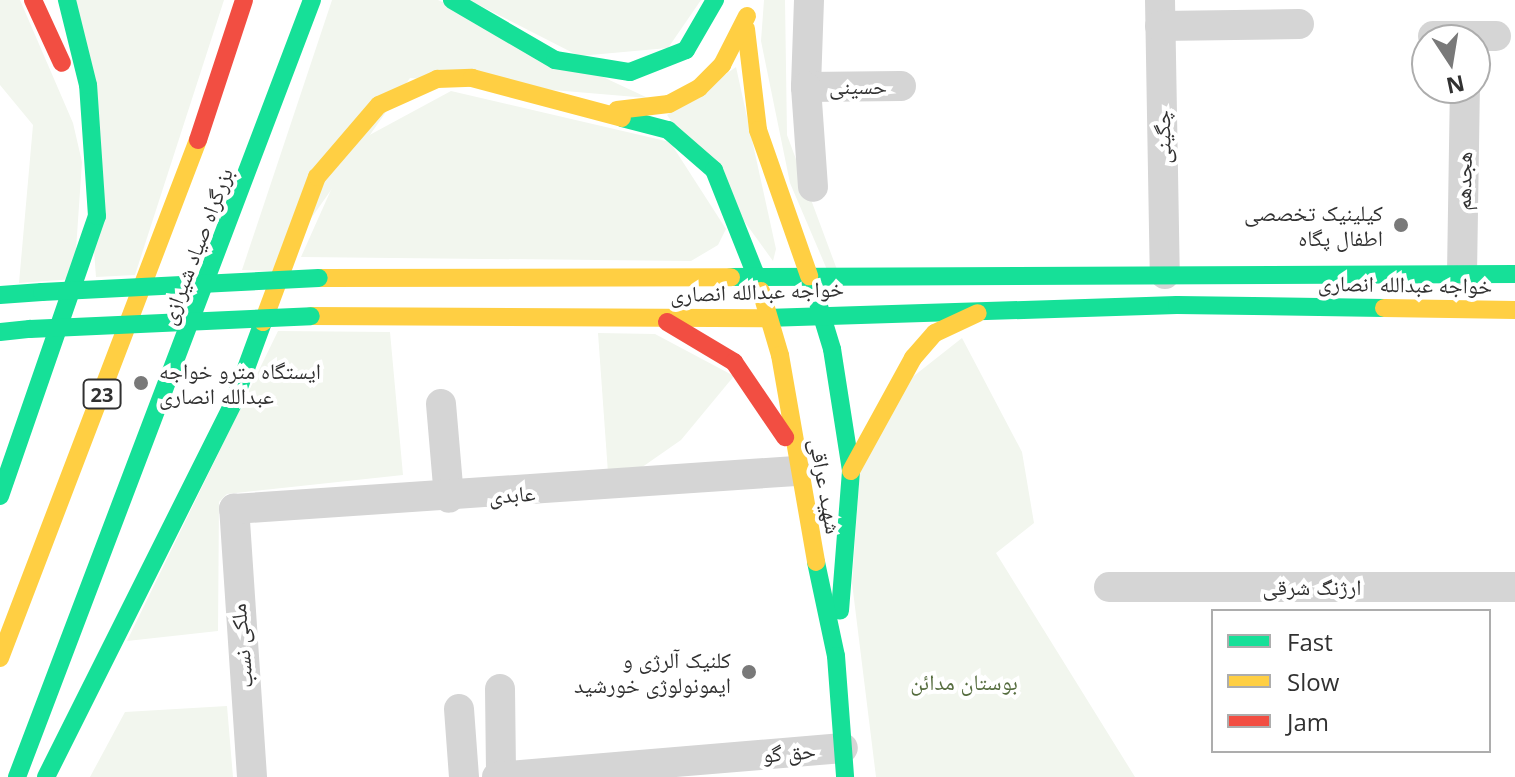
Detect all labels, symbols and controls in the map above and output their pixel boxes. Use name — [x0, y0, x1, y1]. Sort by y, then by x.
north arrow — [1411, 24, 1491, 104]
text: N — [1444, 69, 1467, 102]
street label: حسینی — [829, 73, 887, 99]
street label: چگینی — [1148, 110, 1176, 164]
street label: هجدهم — [1449, 151, 1477, 211]
street label: بزرگراه صیاد شیرازی — [154, 164, 238, 328]
place label: کیلینیک تخصصی اطفال پگاه — [1244, 199, 1383, 250]
marker: کیلینیک تخصصی اطفال پگاه — [1390, 214, 1412, 236]
street label: خواجه عبدالله انصاری — [1318, 269, 1492, 299]
street label: خواجه عبدالله انصاری — [670, 275, 844, 307]
place label: ایستگاه مترو خواجه عبدالله انصاری — [159, 357, 321, 408]
marker: ایستگاه مترو خواجه عبدالله انصاری — [130, 372, 152, 394]
road number: 23 — [82, 378, 122, 410]
street label: شهید عراقی — [805, 436, 847, 536]
street label: عابدی — [488, 479, 536, 509]
street label: ارژنگ شرقی — [1263, 574, 1361, 600]
street label: ملکی نسب — [224, 603, 258, 689]
legend — [1211, 609, 1491, 753]
text: Fast — [1287, 625, 1333, 658]
place label: کلنیک آلرژی و ایمونولوژی خورشید — [574, 646, 731, 698]
marker: کلنیک آلرژی و ایمونولوژی خورشید — [738, 661, 760, 683]
text: Slow — [1287, 665, 1339, 698]
park label: بوستان مدائن — [910, 669, 1018, 695]
text: Jam — [1287, 705, 1329, 738]
street label: حق گو — [761, 737, 817, 767]

